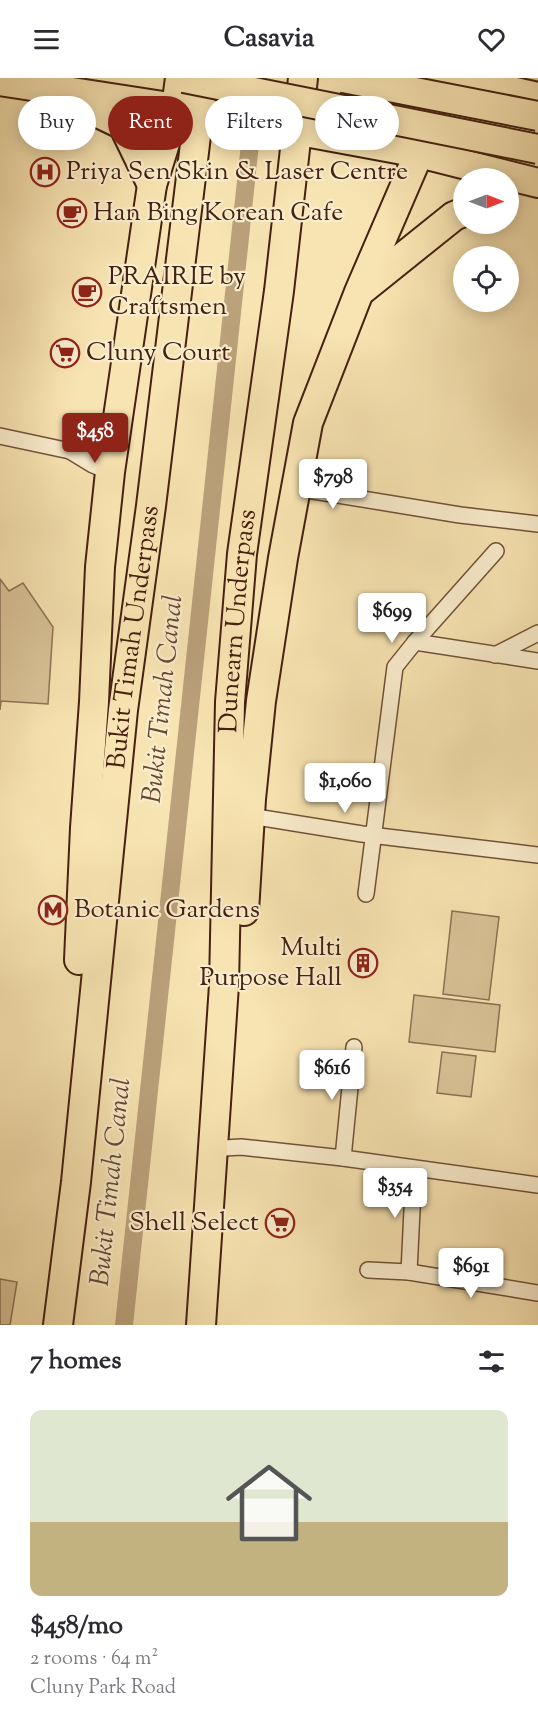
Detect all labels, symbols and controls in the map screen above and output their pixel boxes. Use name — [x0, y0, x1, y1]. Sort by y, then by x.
text: Casavia — [224, 20, 314, 59]
icon: menu — [30, 23, 63, 56]
icon: heart — [475, 23, 508, 56]
chip: Buy — [18, 96, 96, 150]
chip: Rent — [108, 96, 193, 150]
chip: Filters — [205, 96, 303, 150]
chip: New — [315, 96, 399, 150]
place label: Priya Sen Skin & Laser Centre — [66, 154, 408, 191]
hospital icon: Priya Sen Skin & Laser Centre — [29, 156, 61, 188]
north arrow — [453, 168, 519, 234]
map controls — [453, 168, 519, 312]
place label: Han Bing Korean Cafe — [93, 195, 343, 232]
cafe icon: Han Bing Korean Cafe — [56, 197, 88, 229]
button: locate — [453, 246, 519, 312]
place label: PRAIRIE by Craftsmen — [108, 259, 246, 326]
cafe icon: PRAIRIE by Craftsmen — [71, 276, 103, 308]
place label: Cluny Court — [86, 335, 230, 372]
supermarket icon: Cluny Court — [49, 337, 81, 369]
pin: $458 — [59, 413, 131, 464]
text: $458 — [76, 418, 114, 447]
pin: $798 — [297, 459, 369, 510]
text: $798 — [313, 464, 353, 493]
street label: Bukit Timah Underpass — [99, 503, 169, 771]
street label: Dunearn Underpass — [211, 507, 267, 734]
water label: Bukit Timah Canal — [134, 593, 194, 805]
pin: $699 — [356, 593, 428, 644]
text: $699 — [372, 598, 412, 627]
pin: $1,060 — [296, 763, 394, 814]
text: $1,060 — [319, 768, 371, 797]
place label: Botanic Gardens — [74, 892, 260, 929]
metro station icon: Botanic Gardens — [37, 894, 69, 926]
place label: Multi Purpose Hall — [199, 930, 342, 997]
building icon: Multi Purpose Hall — [347, 947, 379, 979]
pin: $616 — [296, 1050, 368, 1101]
text: $616 — [313, 1055, 351, 1084]
water label: Bukit Timah Canal — [82, 1076, 142, 1288]
pin: $354 — [359, 1168, 431, 1219]
text: $354 — [377, 1173, 413, 1202]
place label: Shell Select — [129, 1205, 259, 1242]
supermarket icon: Shell Select — [264, 1207, 296, 1239]
pin: $691 — [435, 1248, 507, 1299]
text: $691 — [452, 1253, 490, 1282]
text: 7 homes — [30, 1343, 121, 1380]
icon: filters — [475, 1345, 508, 1378]
icon: home — [215, 1449, 323, 1557]
text: $458/mo — [30, 1608, 123, 1645]
text: 2 rooms · 64 m² — [30, 1645, 158, 1674]
text: Cluny Park Road — [30, 1674, 176, 1703]

